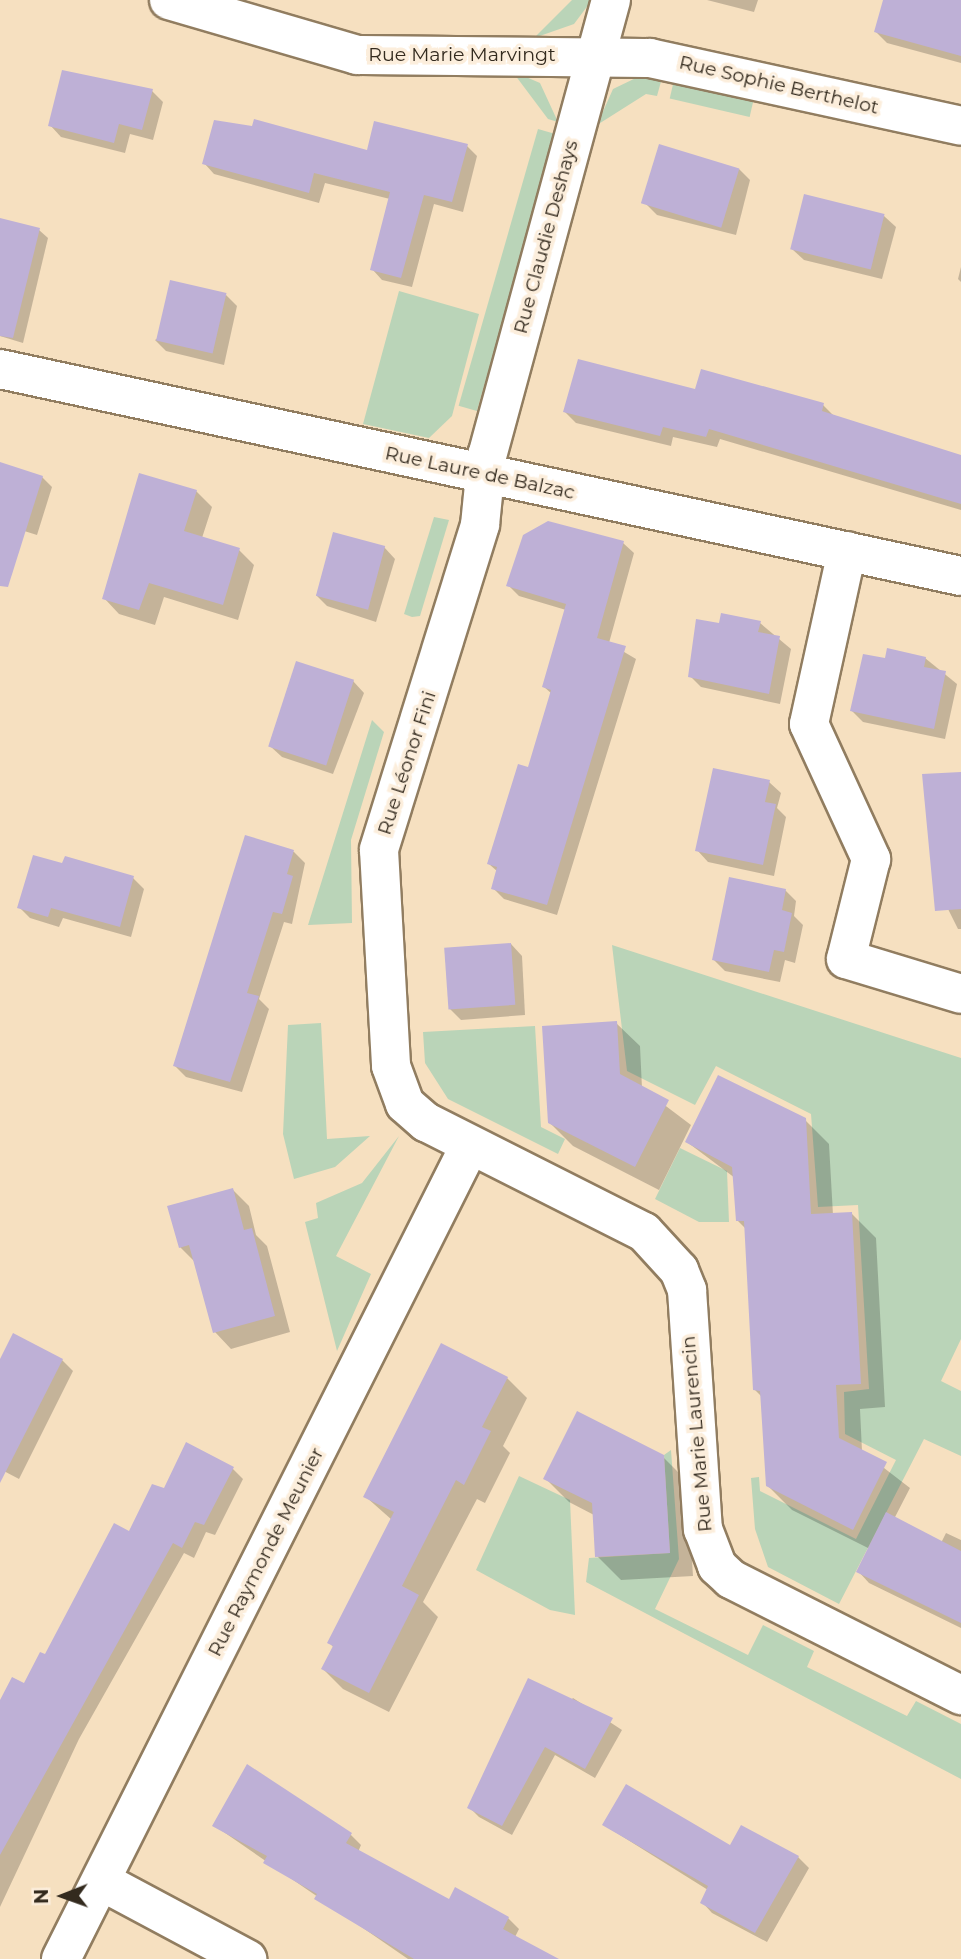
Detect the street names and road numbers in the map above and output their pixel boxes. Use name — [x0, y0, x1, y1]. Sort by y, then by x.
street label: Rue Marie Marvingt — [368, 44, 556, 66]
street label: Rue Sophie Berthelot — [677, 51, 881, 119]
street label: Rue Claudie Deshays — [509, 138, 583, 336]
street label: Rue Laure de Balzac — [383, 442, 577, 504]
street label: Rue Léonor Fini — [373, 688, 441, 838]
street label: Rue Marie Laurencin — [677, 1335, 717, 1533]
street label: Rue Raymonde Meunier — [203, 1444, 329, 1660]

